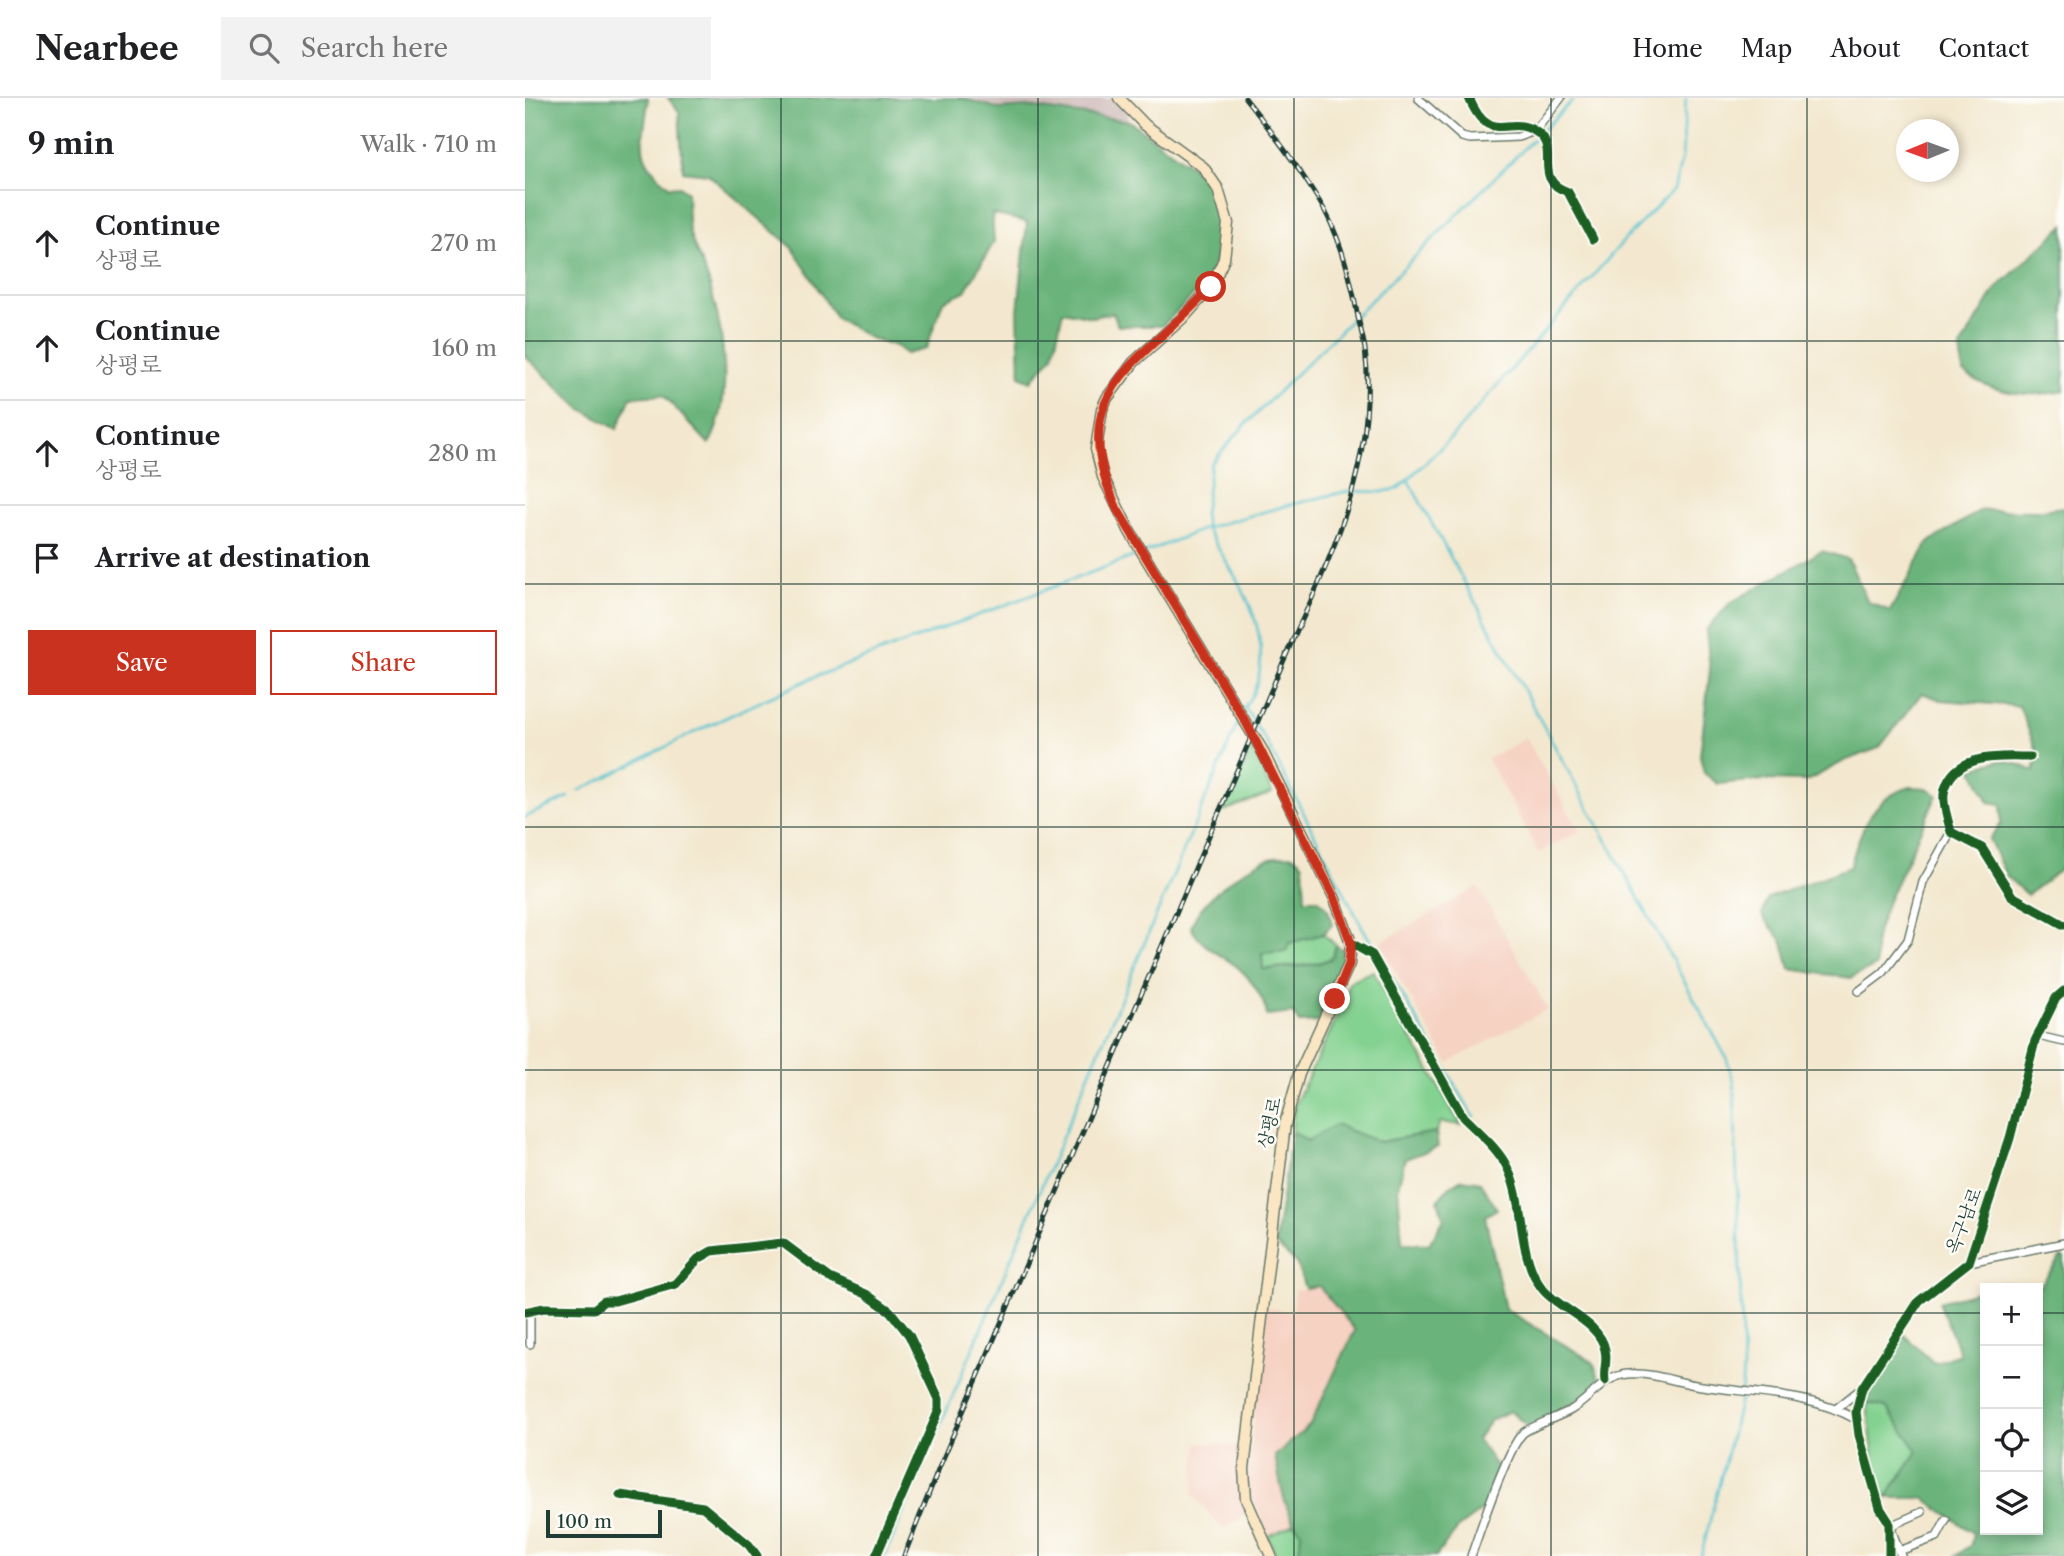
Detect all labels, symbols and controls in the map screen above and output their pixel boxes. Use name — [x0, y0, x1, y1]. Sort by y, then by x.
search box — [221, 17, 711, 80]
text: Nearbee — [35, 28, 179, 69]
icon: search — [245, 29, 283, 67]
text: Search here — [301, 32, 448, 64]
text: Home — [1632, 34, 1703, 63]
text: Map — [1741, 34, 1792, 63]
text: About — [1830, 34, 1901, 63]
text: Contact — [1939, 34, 2029, 63]
north arrow — [1896, 119, 1959, 182]
text: 9 min — [28, 125, 115, 162]
text: Walk · 710 m — [360, 130, 497, 158]
text: Continue — [95, 210, 220, 242]
icon: ahead — [28, 224, 66, 262]
text: 270 m — [430, 229, 497, 257]
text: 상평로 — [95, 246, 162, 274]
route start — [1195, 271, 1226, 302]
text: Continue — [95, 315, 220, 347]
icon: ahead — [28, 329, 66, 367]
text: 160 m — [432, 334, 497, 362]
text: 상평로 — [95, 351, 162, 379]
text: Continue — [95, 420, 220, 452]
icon: ahead — [28, 434, 66, 472]
text: 280 m — [428, 439, 497, 467]
text: 상평로 — [95, 456, 162, 484]
icon: arrive — [28, 539, 66, 577]
text: Arrive at destination — [95, 542, 370, 574]
button: Save — [28, 630, 256, 695]
button: Share — [270, 630, 497, 695]
route end — [1319, 983, 1350, 1014]
street label: 상평로 — [1254, 1095, 1286, 1151]
street label: 옥구남로 — [1941, 1185, 1987, 1257]
map controls — [1980, 1283, 2043, 1535]
button: + — [1980, 1283, 2043, 1346]
button: − — [1980, 1346, 2043, 1409]
button: locate — [1980, 1409, 2043, 1472]
button: layers — [1980, 1472, 2043, 1535]
scale bar — [546, 1507, 661, 1539]
text: 100 m — [557, 1510, 612, 1533]

